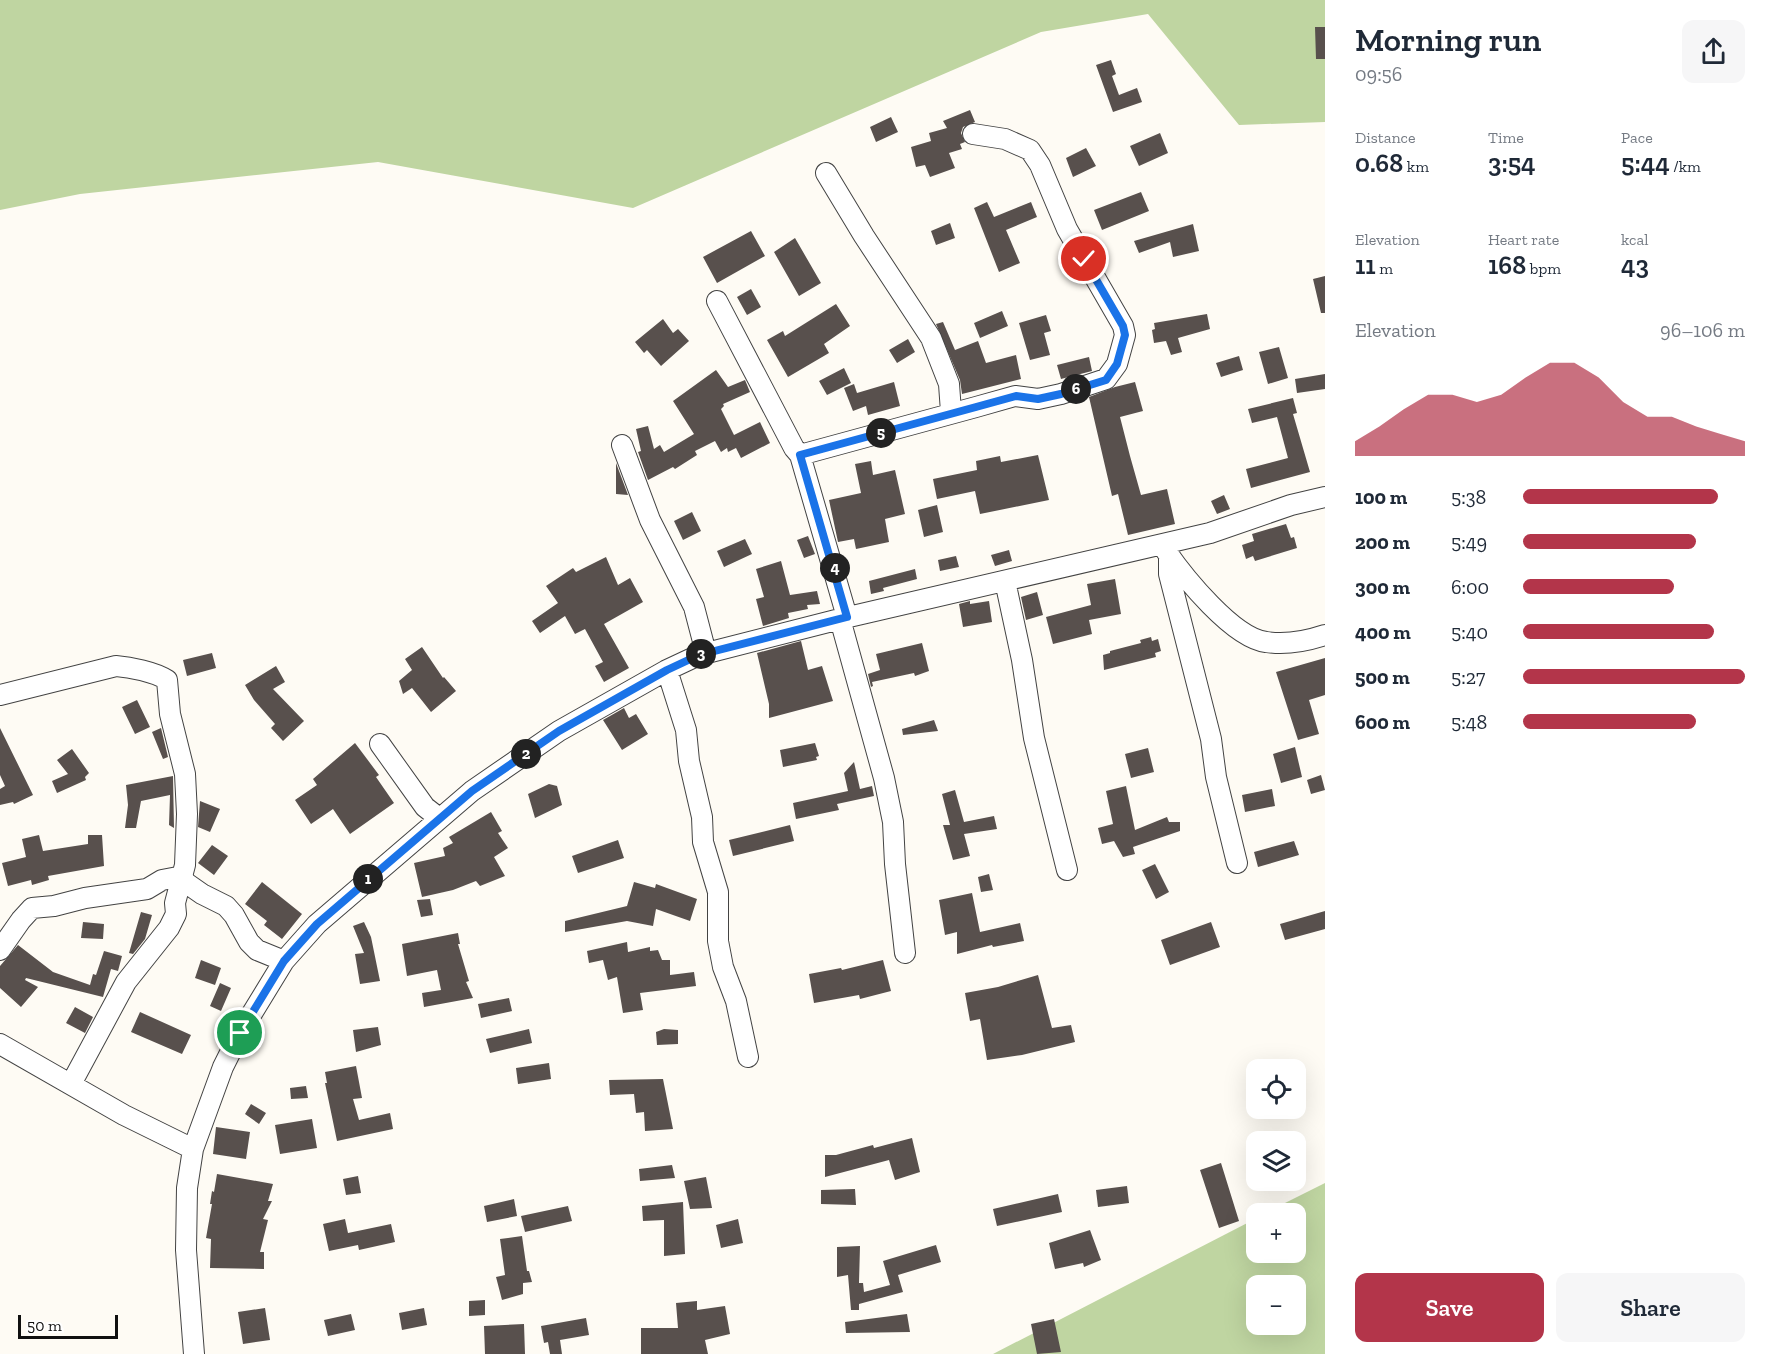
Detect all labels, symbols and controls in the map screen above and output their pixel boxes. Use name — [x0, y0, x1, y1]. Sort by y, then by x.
text: Morning run — [1355, 20, 1541, 59]
button: share — [1682, 20, 1745, 83]
text: 09:56 — [1355, 62, 1402, 86]
text: Distance — [1355, 128, 1416, 147]
text: Time — [1488, 128, 1524, 147]
text: Pace — [1621, 128, 1653, 147]
text: 0.68 — [1355, 147, 1403, 179]
text: 3:54 — [1488, 147, 1536, 179]
text: 5:44 — [1621, 147, 1670, 179]
text: km — [1403, 157, 1429, 176]
text: /km — [1670, 157, 1701, 176]
text: Elevation — [1355, 230, 1420, 249]
text: Heart rate — [1488, 230, 1559, 249]
text: kcal — [1621, 230, 1648, 249]
pin — [1058, 233, 1109, 284]
icon: check — [1067, 242, 1100, 275]
text: 11 — [1355, 249, 1376, 281]
text: 168 — [1488, 249, 1526, 281]
text: 43 — [1621, 249, 1649, 281]
text: m — [1376, 259, 1393, 278]
text: bpm — [1526, 259, 1561, 278]
text: Elevation — [1355, 318, 1436, 342]
text: 96–106 m — [1660, 318, 1745, 342]
pin: 6 — [1061, 374, 1091, 404]
text: 6 — [1072, 379, 1080, 398]
pin: 5 — [866, 418, 896, 448]
text: 5 — [877, 423, 885, 442]
text: 100 m — [1355, 485, 1407, 509]
text: 5:38 — [1451, 485, 1486, 509]
text: 200 m — [1355, 530, 1410, 554]
text: 5:49 — [1451, 530, 1487, 554]
pin: 4 — [820, 553, 850, 583]
text: 4 — [830, 558, 840, 577]
text: 300 m — [1355, 575, 1410, 599]
text: 6:00 — [1451, 575, 1489, 599]
text: 400 m — [1355, 620, 1411, 644]
text: 5:40 — [1451, 620, 1488, 644]
pin: 3 — [686, 639, 716, 669]
text: 3 — [697, 644, 705, 663]
text: 500 m — [1355, 665, 1410, 689]
text: 5:27 — [1451, 665, 1485, 689]
text: 600 m — [1355, 710, 1410, 734]
text: 5:48 — [1451, 710, 1487, 734]
pin: 2 — [511, 739, 541, 769]
text: 2 — [522, 744, 530, 763]
pin: 1 — [353, 864, 383, 894]
text: 1 — [365, 869, 371, 888]
pin — [214, 1007, 265, 1058]
icon: arrive — [223, 1016, 256, 1049]
map controls — [1246, 1059, 1306, 1335]
button: locate — [1246, 1059, 1306, 1119]
button: layers — [1246, 1131, 1306, 1191]
button: + — [1246, 1203, 1306, 1263]
button: Save — [1355, 1273, 1544, 1342]
button: Share — [1556, 1273, 1745, 1342]
button: − — [1246, 1275, 1306, 1335]
scale bar — [18, 1312, 118, 1340]
text: 50 m — [27, 1316, 62, 1335]

